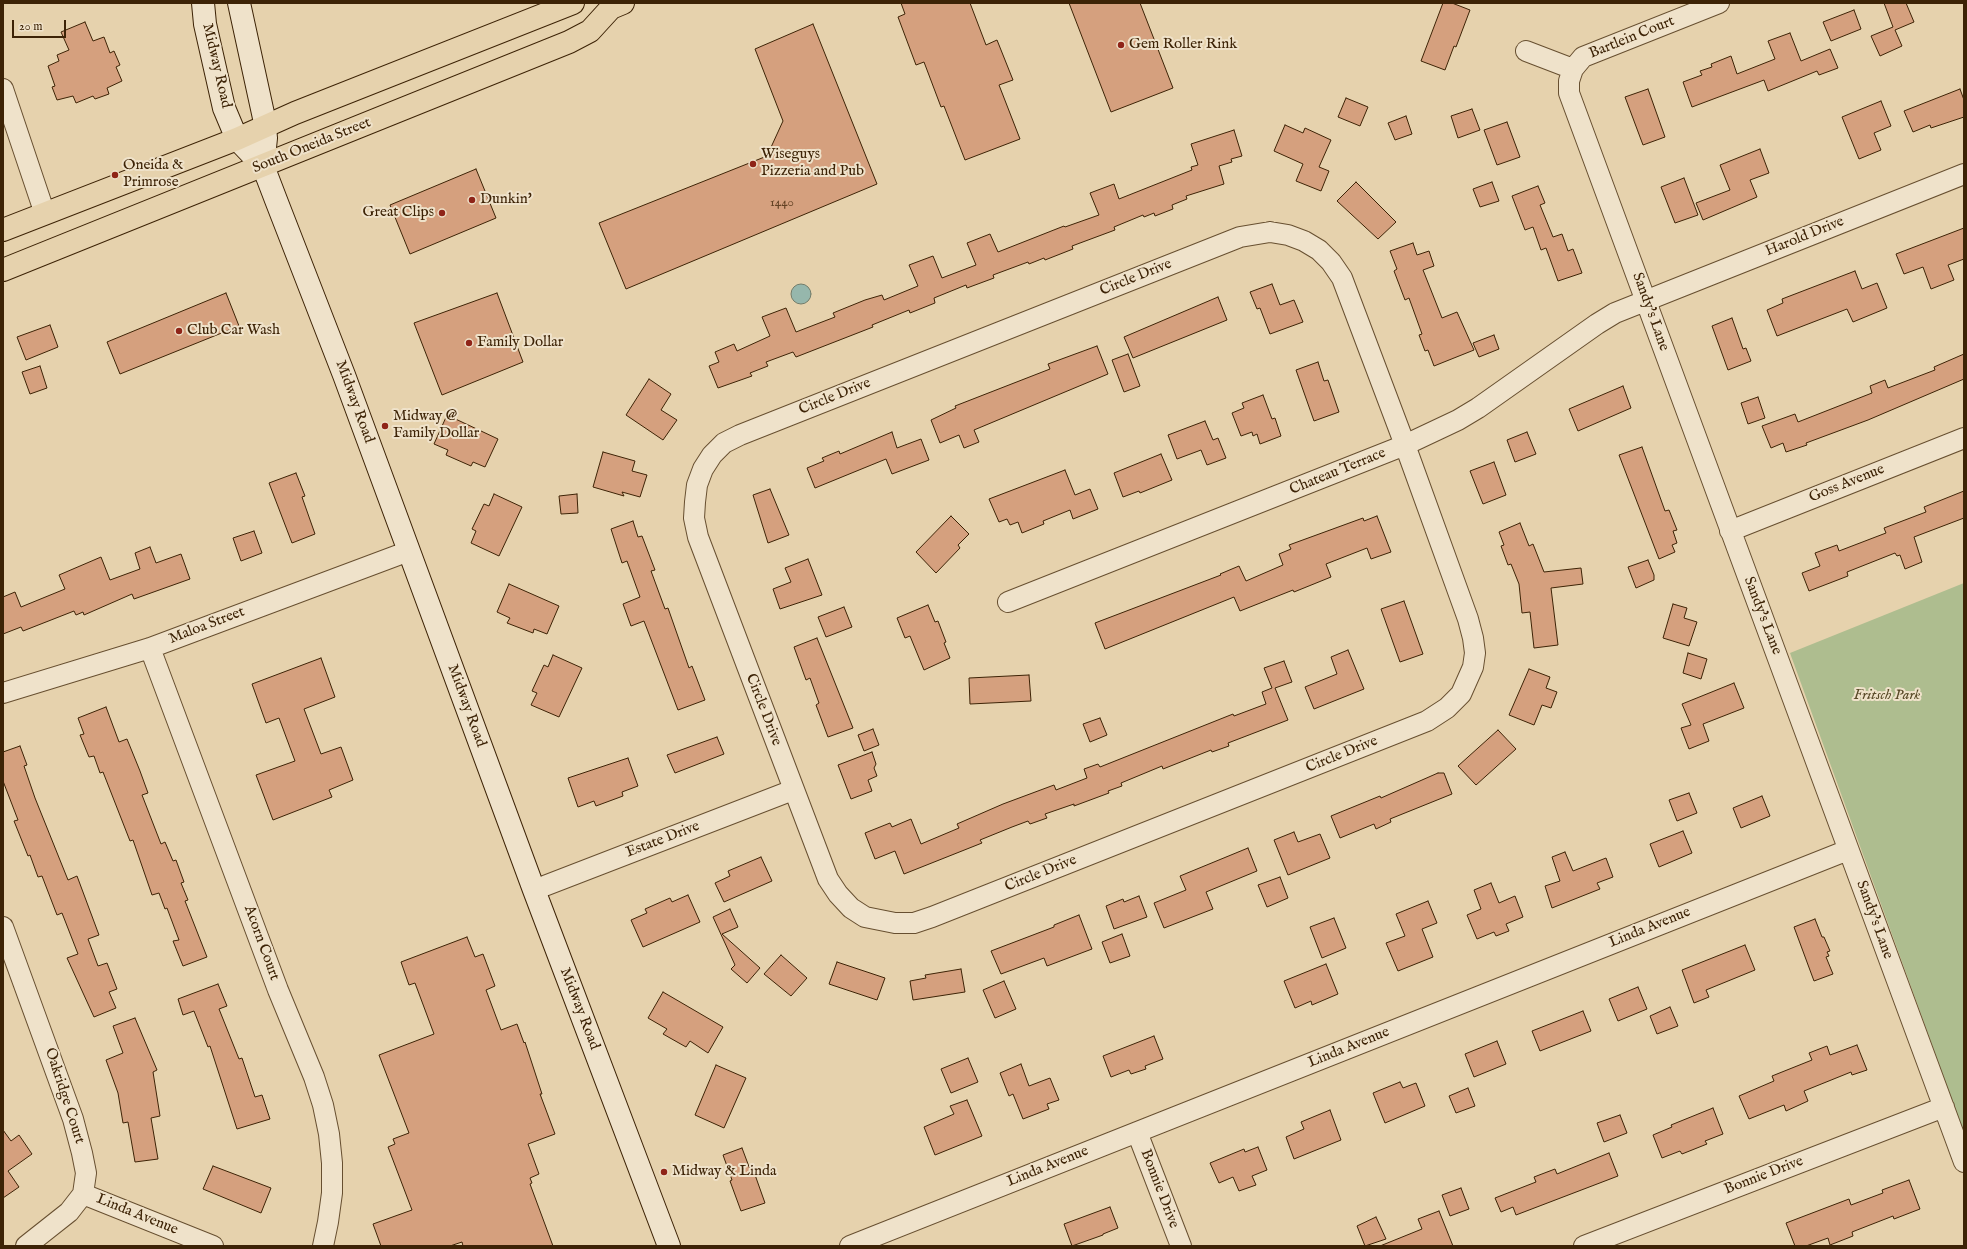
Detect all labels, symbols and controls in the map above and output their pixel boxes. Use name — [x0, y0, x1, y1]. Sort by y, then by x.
scale bar — [14, 12, 68, 38]
street label: Bartlein Court — [1587, 13, 1677, 63]
text: 20 m — [19, 19, 42, 34]
street label: Midway Road — [197, 22, 235, 110]
place label: Gem Roller Rink — [1129, 36, 1237, 54]
marker: Gem Roller Rink — [1116, 40, 1126, 50]
street label: South Oneida Street — [250, 114, 374, 178]
place label: Wiseguys Pizzeria and Pub — [761, 146, 864, 181]
place label: Oneida & Primrose — [123, 157, 183, 192]
marker: Wiseguys Pizzeria and Pub — [748, 159, 758, 169]
marker: Oneida & Primrose — [110, 170, 120, 180]
place label: Dunkin' — [480, 191, 532, 209]
marker: Dunkin' — [467, 195, 477, 205]
house number: 1440 — [770, 195, 794, 211]
place label: Great Clips — [363, 204, 434, 222]
marker: Great Clips — [437, 208, 447, 218]
street label: Harold Drive — [1763, 213, 1847, 261]
street label: Circle Drive — [1098, 255, 1174, 301]
street label: Sandy's Lane — [1628, 270, 1672, 354]
place label: Club Car Wash — [187, 322, 280, 340]
marker: Club Car Wash — [174, 326, 184, 336]
place label: Family Dollar — [477, 334, 563, 352]
marker: Family Dollar — [464, 338, 474, 348]
street label: Midway Road — [331, 358, 377, 446]
street label: Circle Drive — [797, 374, 873, 420]
place label: Midway @ Family Dollar — [393, 408, 479, 443]
marker: Midway @ Family Dollar — [380, 421, 390, 431]
street label: Chateau Terrace — [1287, 445, 1389, 499]
street label: Goss Avenue — [1807, 461, 1887, 507]
street label: Sandy's Lane — [1739, 574, 1785, 658]
street label: Maloa Street — [167, 603, 247, 649]
street label: Midway Road — [443, 662, 489, 750]
street label: Circle Drive — [741, 671, 785, 749]
park label: Fritsch Park — [1854, 687, 1920, 705]
street label: Circle Drive — [1304, 732, 1380, 778]
street label: Estate Drive — [624, 818, 702, 862]
street label: Circle Drive — [1003, 851, 1079, 897]
street label: Sandy's Lane — [1852, 878, 1896, 962]
street label: Acorn Court — [239, 903, 283, 983]
street label: Linda Avenue — [1607, 903, 1693, 953]
street label: Midway Road — [555, 965, 603, 1053]
street label: Linda Avenue — [1306, 1023, 1392, 1073]
street label: Oakridge Court — [40, 1046, 88, 1146]
street label: Linda Avenue — [1005, 1142, 1091, 1192]
street label: Bonnie Drive — [1136, 1147, 1182, 1231]
street label: Bonnie Drive — [1722, 1153, 1806, 1199]
place label: Midway & Linda — [672, 1163, 776, 1181]
marker: Midway & Linda — [659, 1167, 669, 1177]
street label: Linda Avenue — [94, 1190, 180, 1240]

